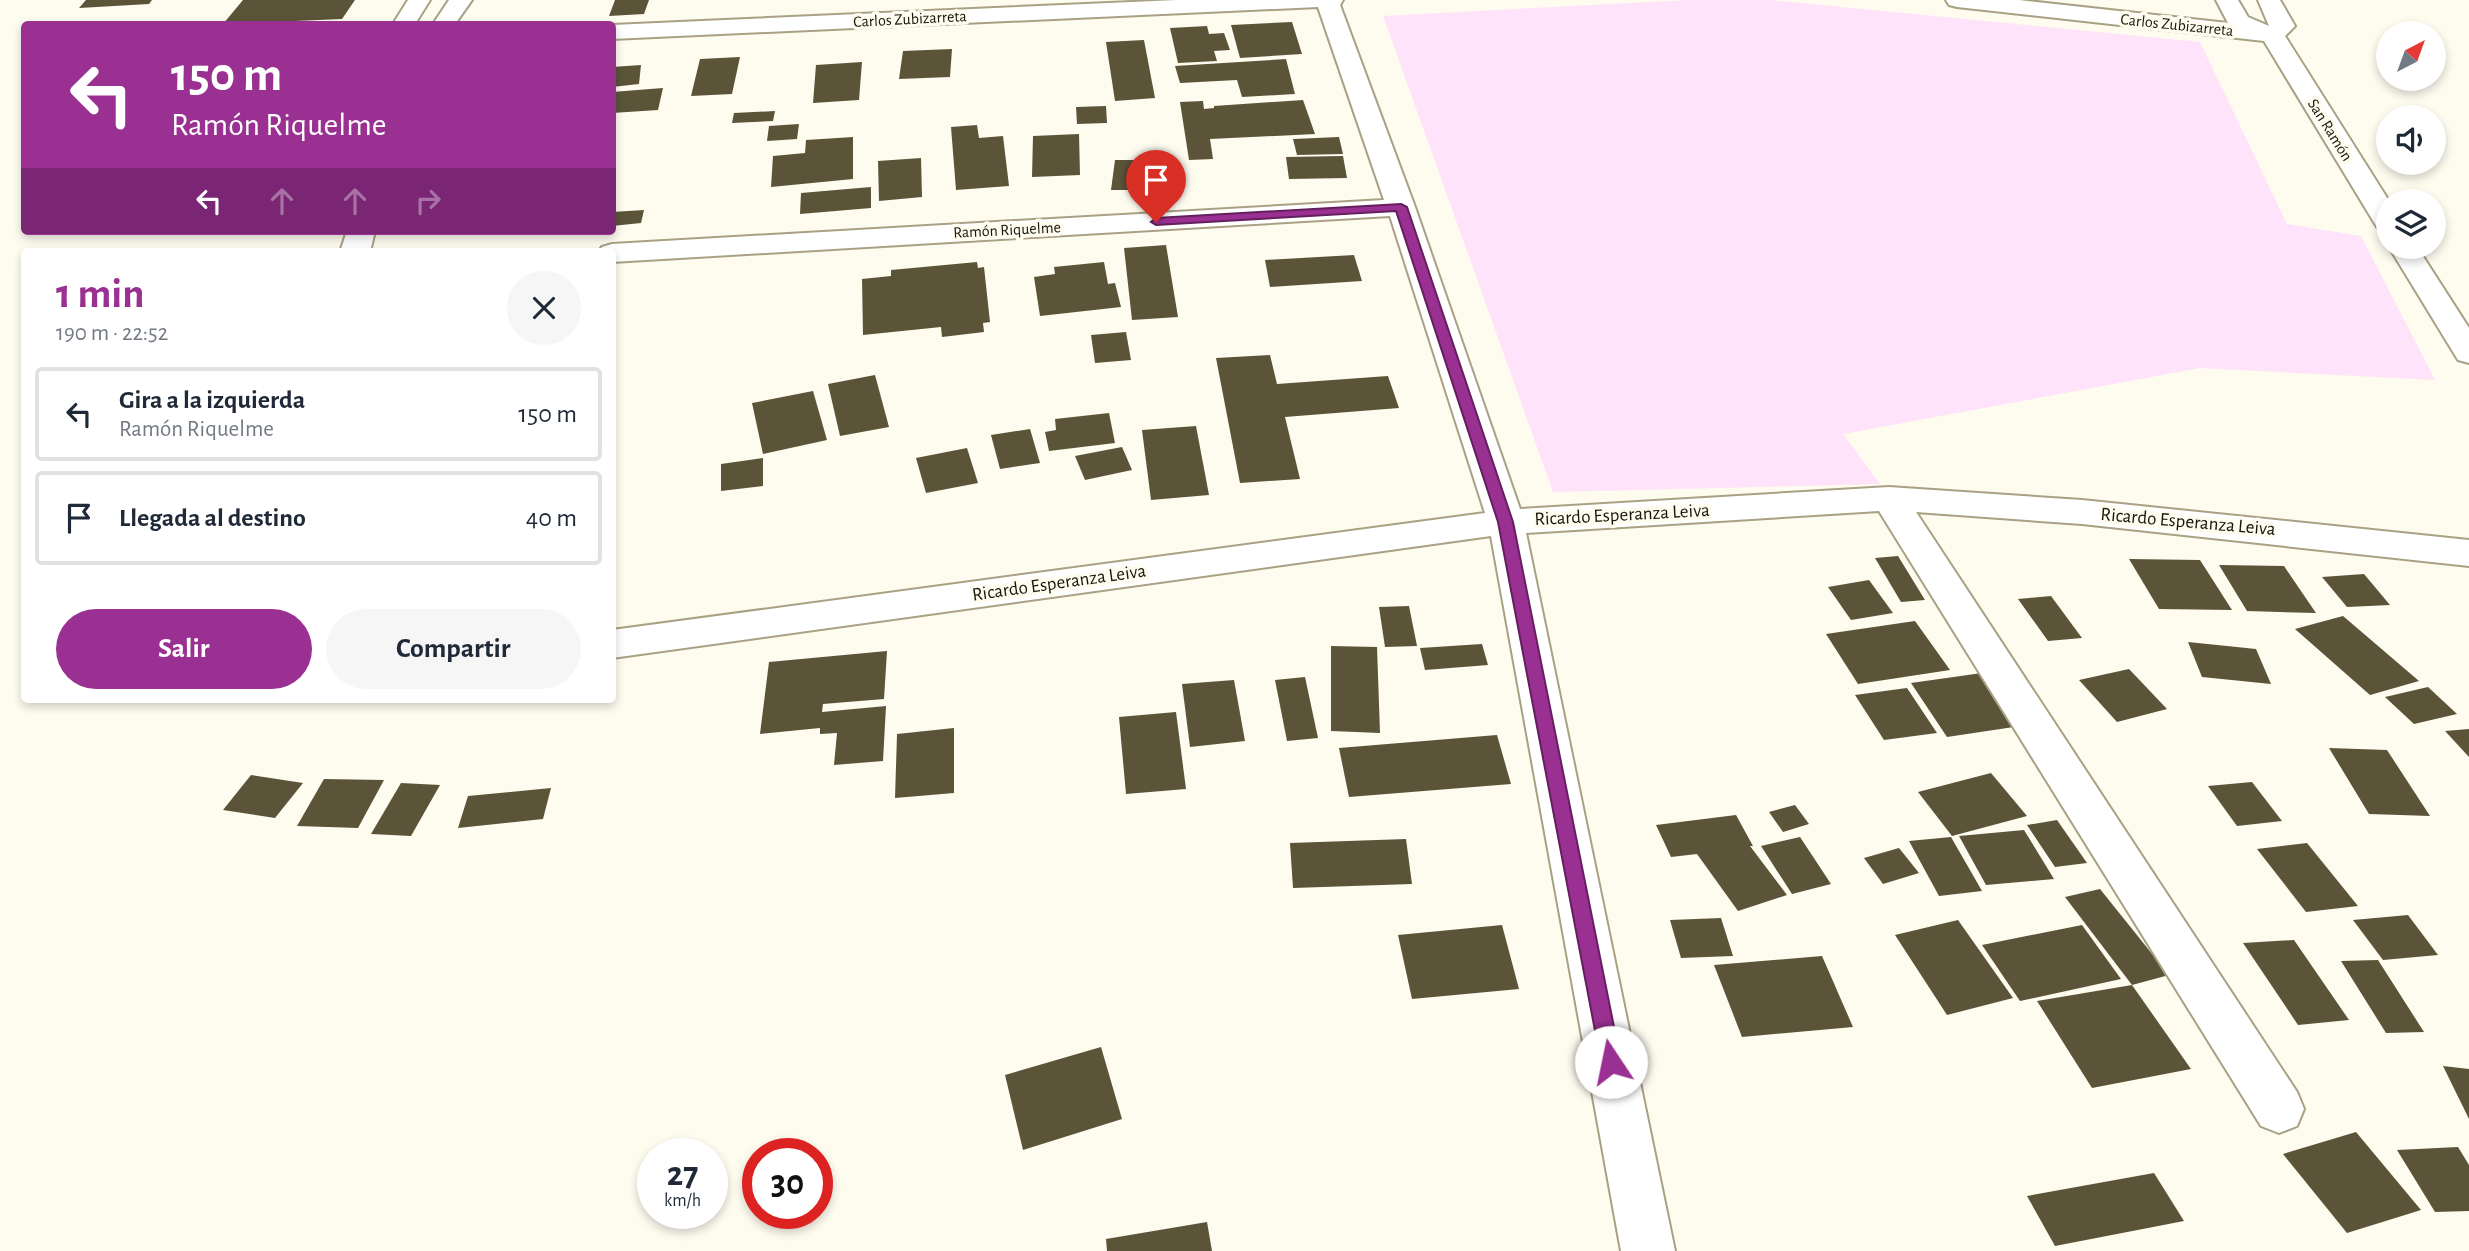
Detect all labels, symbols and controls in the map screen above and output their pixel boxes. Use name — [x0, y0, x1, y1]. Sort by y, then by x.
street label: Carlos Zubizarreta — [853, 8, 967, 30]
street label: Carlos Zubizarreta — [2120, 11, 2234, 39]
north arrow — [2376, 21, 2446, 91]
map controls — [2376, 21, 2446, 259]
icon: left — [56, 49, 147, 140]
text: 150 m — [171, 51, 282, 100]
street label: San Ramón — [2305, 96, 2355, 164]
button: sound — [2376, 105, 2446, 175]
text: Ramón Riquelme — [171, 109, 387, 141]
pin — [1126, 150, 1186, 222]
icon: arrive — [1137, 161, 1175, 199]
icon: left — [190, 182, 228, 220]
icon: ahead — [263, 182, 301, 220]
icon: ahead — [336, 182, 374, 220]
icon: right — [409, 182, 447, 220]
button: layers — [2376, 189, 2446, 259]
street label: Ramón Riquelme — [953, 219, 1061, 241]
button: close — [507, 271, 581, 345]
text: 1 min — [56, 273, 145, 315]
text: 190 m · 22:52 — [56, 322, 168, 345]
text: Gira a la izquierda — [119, 387, 305, 413]
icon: left — [60, 395, 98, 433]
text: 150 m — [518, 401, 577, 427]
text: Ramón Riquelme — [119, 418, 274, 441]
icon: arrive — [60, 499, 98, 537]
street label: Ricardo Esperanza Leiva — [1534, 501, 1710, 529]
text: Llegada al destino — [119, 505, 306, 531]
text: 40 m — [526, 505, 577, 531]
street label: Ricardo Esperanza Leiva — [2100, 505, 2276, 539]
street label: Ricardo Esperanza Leiva — [971, 561, 1147, 605]
button: Salir — [56, 609, 312, 689]
button: Compartir — [326, 609, 581, 689]
position arrow — [1574, 1025, 1648, 1099]
speed limit sign: 30 — [742, 1138, 833, 1229]
text: 27 — [667, 1157, 698, 1192]
text: km/h — [664, 1192, 701, 1210]

